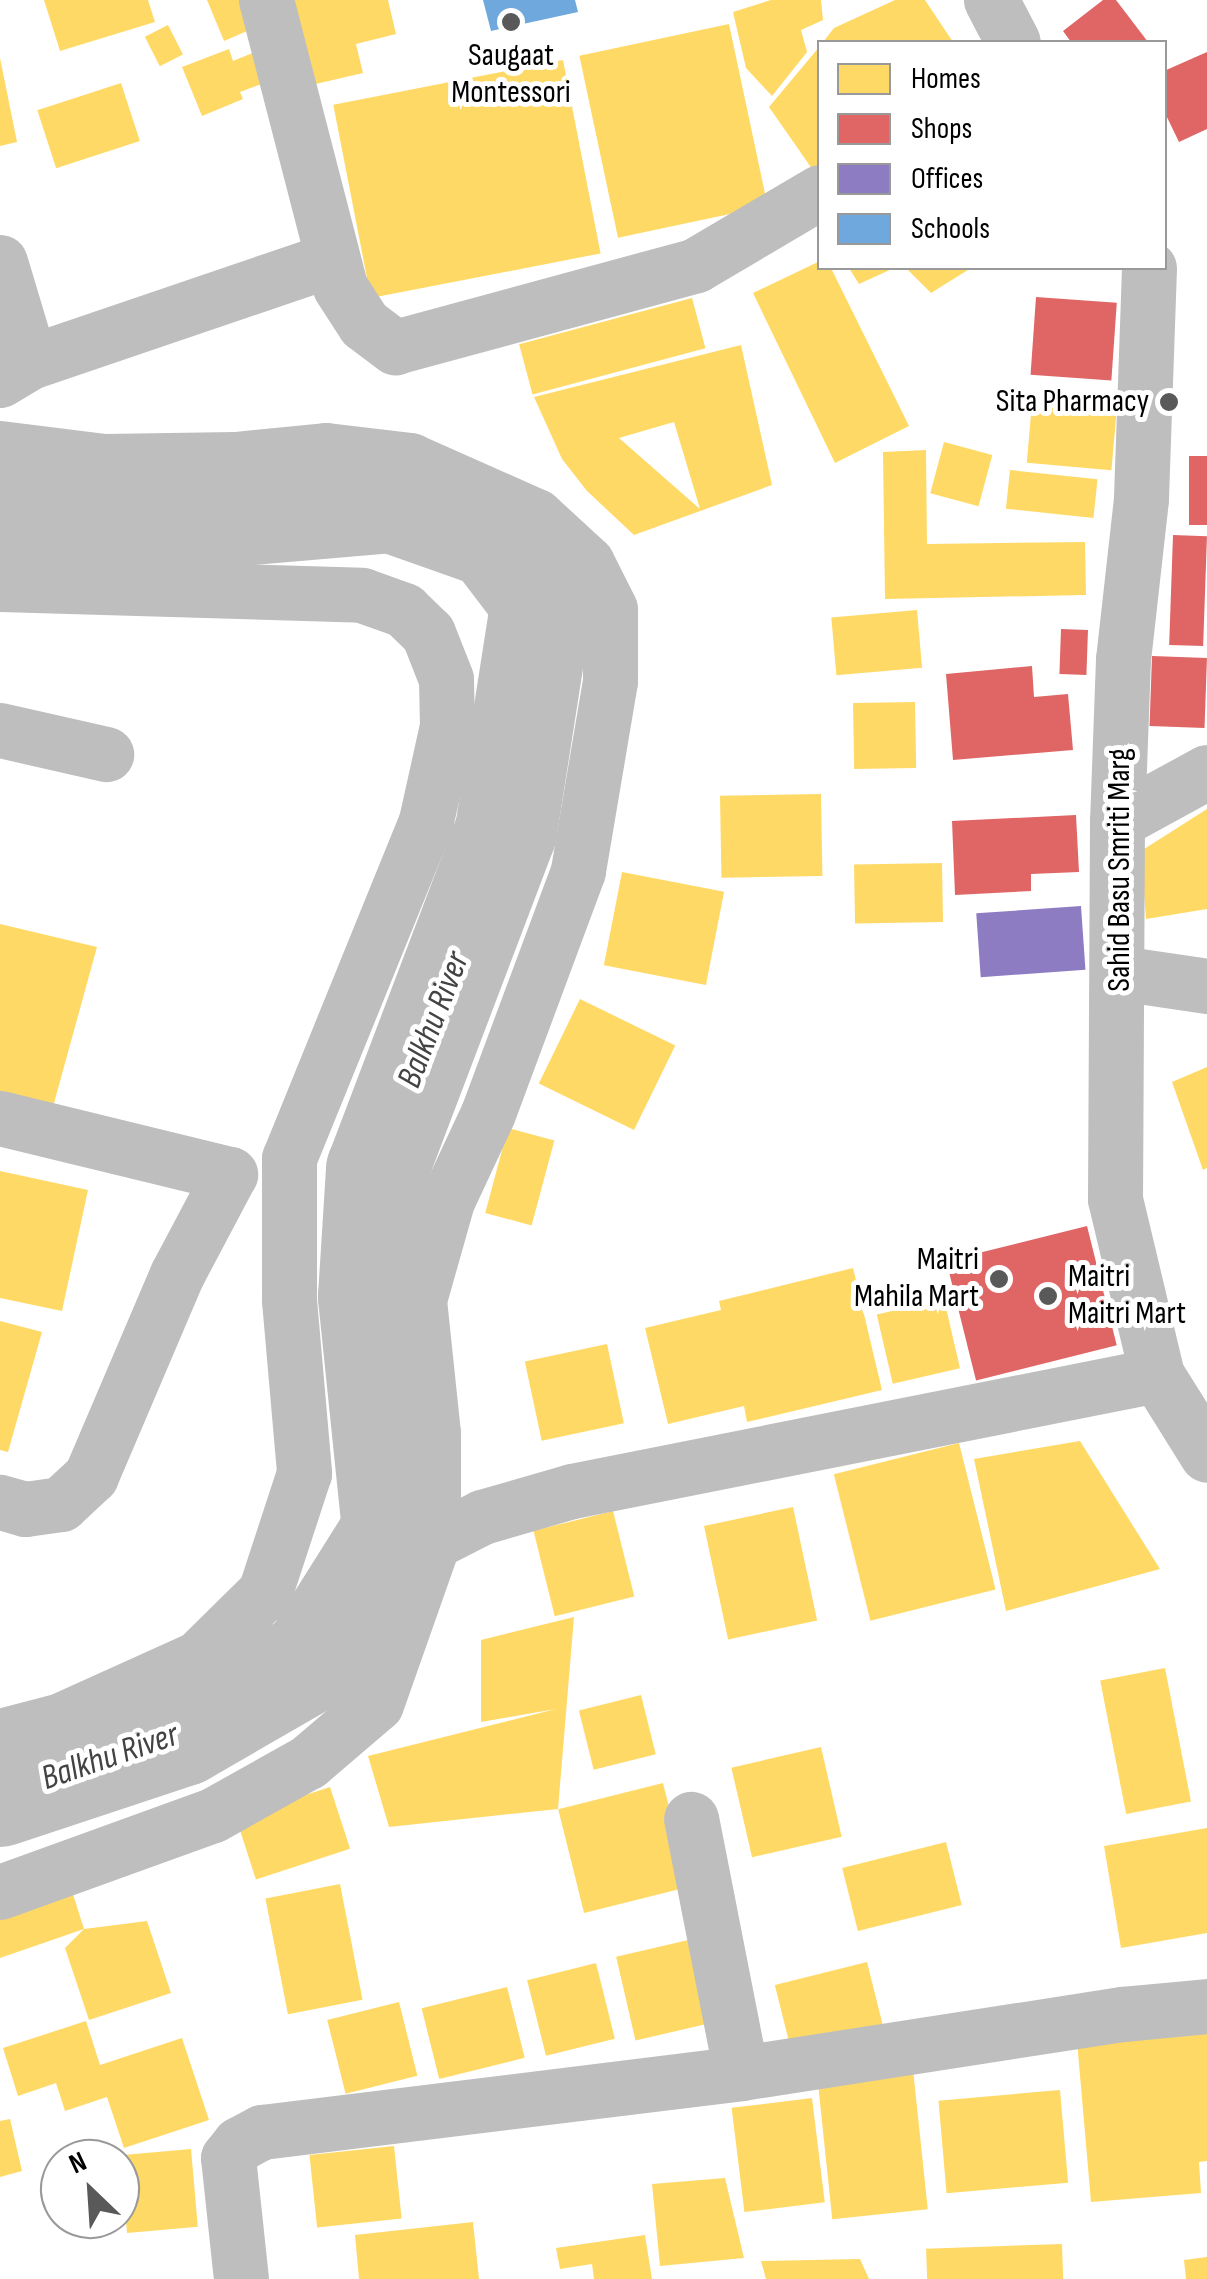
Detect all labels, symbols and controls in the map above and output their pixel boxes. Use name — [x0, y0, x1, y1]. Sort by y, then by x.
marker: Saugaat Montessori — [500, 11, 522, 33]
place label: Saugaat Montessori — [451, 38, 571, 113]
legend — [817, 40, 1167, 270]
text: Homes — [911, 61, 981, 97]
text: Shops — [911, 111, 972, 147]
text: Offices — [911, 161, 983, 197]
text: Schools — [911, 211, 990, 247]
place label: Sita Pharmacy — [996, 383, 1149, 421]
marker: Sita Pharmacy — [1158, 391, 1180, 413]
street label: Sahid Basu Smriti Marg — [1101, 748, 1139, 992]
water label: Balkhu River — [389, 946, 479, 1094]
place label: Maitri Mahila Mart — [854, 1242, 979, 1317]
place label: Maitri Maitri Mart — [1068, 1259, 1186, 1334]
marker: Maitri Mahila Mart — [988, 1268, 1010, 1290]
marker: Maitri Maitri Mart — [1037, 1285, 1059, 1307]
water label: Balkhu River — [36, 1714, 184, 1800]
north arrow — [40, 2139, 140, 2239]
text: N — [64, 2145, 92, 2181]

